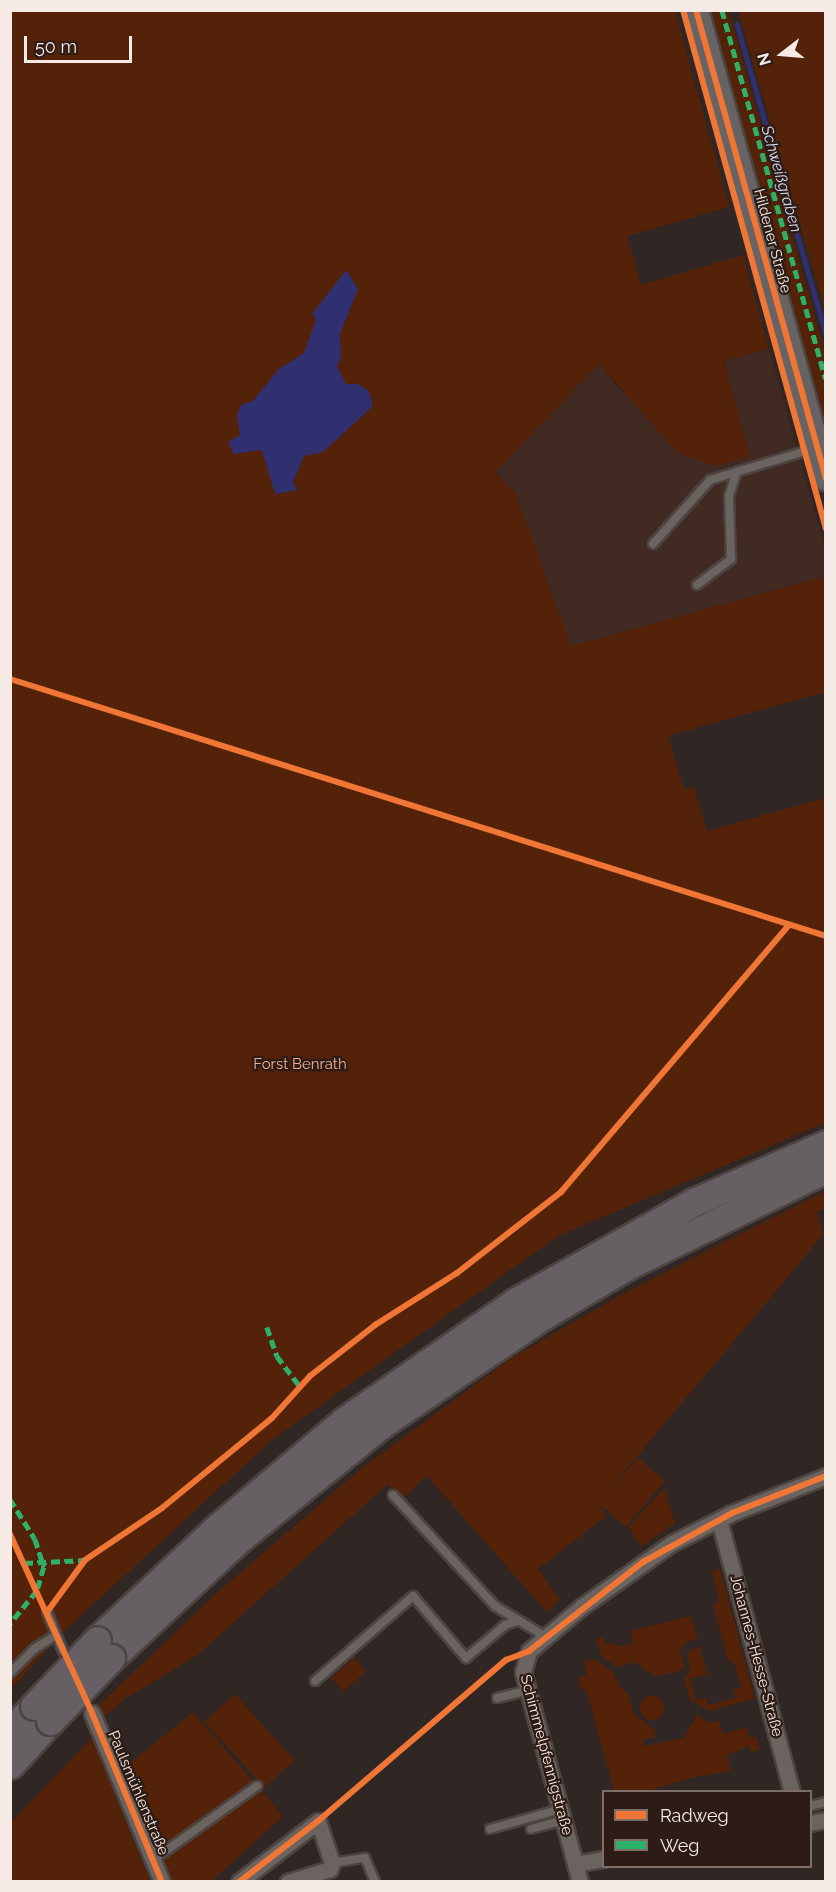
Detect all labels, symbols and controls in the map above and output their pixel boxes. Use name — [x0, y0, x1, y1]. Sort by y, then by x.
scale bar — [27, 24, 135, 62]
north arrow — [752, 24, 812, 84]
text: 50 m — [35, 36, 77, 57]
text: N — [753, 51, 775, 68]
water label: Schweißgraben — [757, 123, 805, 235]
street label: Hildener Straße — [749, 187, 795, 295]
park label: Forst Benrath — [253, 1056, 347, 1074]
street label: Johannes-Hesse-Straße — [726, 1573, 786, 1739]
street label: Schimmelpfennigstraße — [516, 1673, 576, 1837]
street label: Paulsmühlenstraße — [104, 1728, 172, 1858]
legend — [602, 1790, 812, 1868]
text: Radweg — [660, 1805, 729, 1826]
text: Weg — [660, 1835, 699, 1856]

